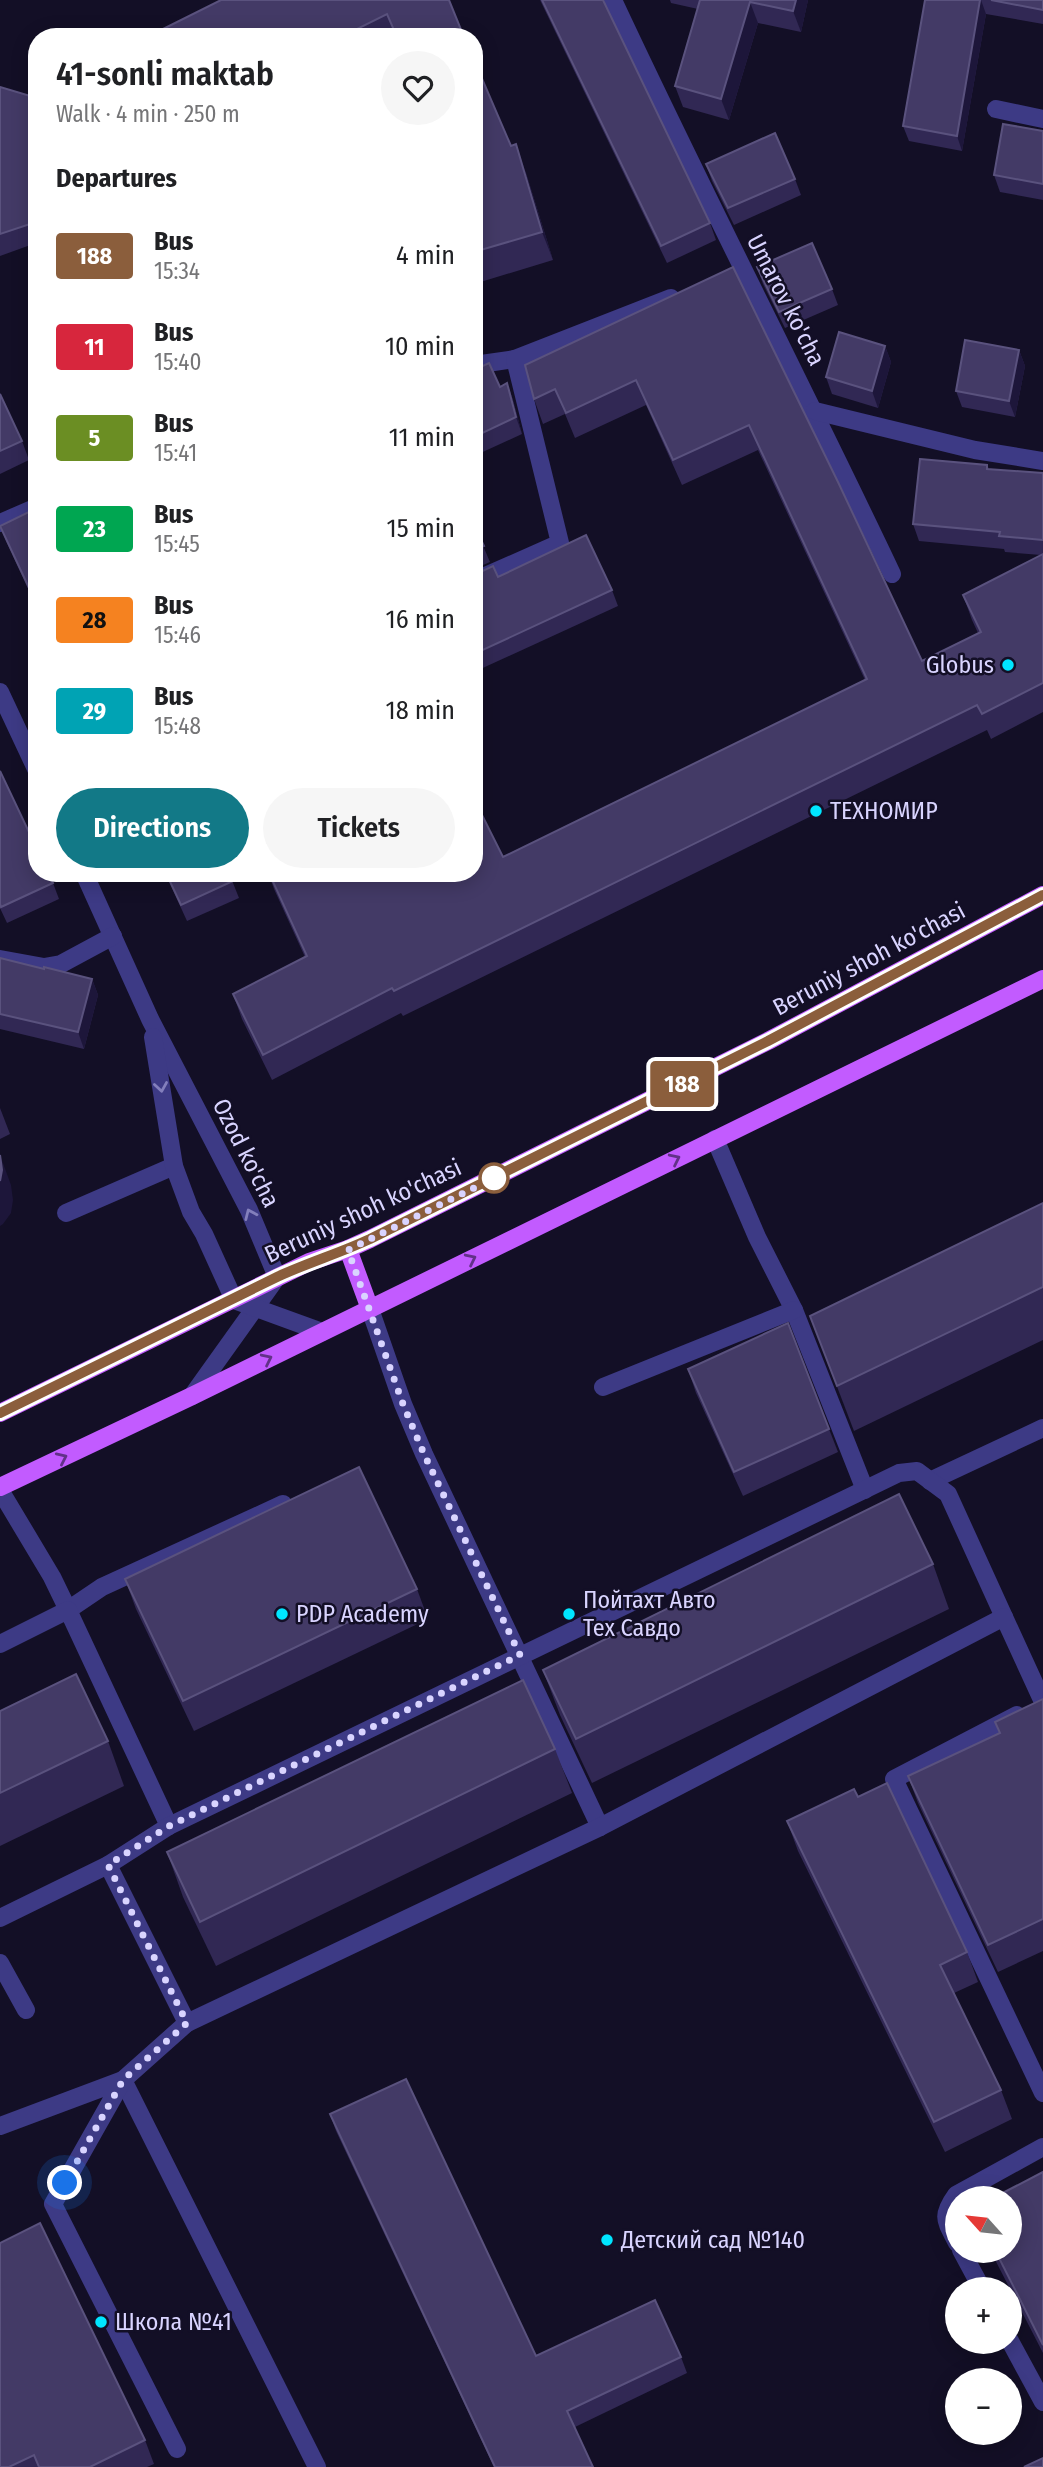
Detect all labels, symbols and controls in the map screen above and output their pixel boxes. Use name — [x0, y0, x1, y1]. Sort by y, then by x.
button: heart — [381, 51, 455, 125]
text: 41-sonli maktab — [56, 54, 274, 94]
text: Walk · 4 min · 250 m — [56, 100, 240, 128]
text: Departures — [56, 163, 177, 194]
text: Bus — [154, 226, 193, 257]
street label: Umarov ko'cha — [741, 230, 831, 370]
text: 4 min — [396, 240, 455, 271]
text: 188 — [77, 242, 112, 270]
text: 15:34 — [154, 257, 200, 285]
text: Bus — [154, 317, 193, 348]
text: 10 min — [385, 331, 455, 362]
text: 11 — [85, 333, 104, 361]
text: 15:40 — [154, 348, 201, 376]
text: Bus — [154, 408, 193, 439]
text: 11 min — [389, 422, 455, 453]
text: 5 — [89, 424, 100, 452]
text: 15:41 — [154, 439, 197, 467]
text: Bus — [154, 499, 193, 530]
text: 15 min — [387, 513, 455, 544]
text: 23 — [83, 515, 106, 543]
text: 15:45 — [154, 530, 200, 558]
text: Bus — [154, 590, 193, 621]
text: 16 min — [386, 604, 455, 635]
text: 28 — [83, 606, 106, 634]
text: 15:46 — [154, 621, 201, 649]
place label: Globus — [926, 651, 994, 679]
marker: Globus — [1000, 657, 1016, 673]
text: Bus — [154, 681, 193, 712]
text: 18 min — [386, 695, 455, 726]
text: 29 — [83, 697, 106, 725]
text: 15:48 — [154, 712, 201, 740]
button: Directions — [56, 788, 249, 868]
button: Tickets — [263, 788, 455, 868]
place label: ТЕХНОМИР — [830, 797, 938, 825]
marker: ТЕХНОМИР — [808, 803, 824, 819]
street label: Beruniy shoh ko'chasi — [768, 897, 970, 1021]
line badge: 188 — [642, 1061, 722, 1107]
text: 188 — [664, 1070, 700, 1098]
one-way arrow — [153, 1081, 168, 1093]
street label: Ozod ko'cha — [207, 1094, 285, 1212]
street label: Beruniy shoh ko'chasi — [260, 1153, 466, 1269]
one-way arrow — [668, 1153, 680, 1167]
unlabelled marker — [479, 1163, 509, 1193]
one-way arrow — [244, 1209, 258, 1221]
one-way arrow — [464, 1253, 476, 1267]
one-way arrow — [260, 1354, 272, 1368]
one-way arrow — [55, 1452, 67, 1466]
place label: Пойтахт Авто Тех Савдо — [583, 1586, 716, 1642]
place label: PDP Academy — [296, 1600, 429, 1628]
marker: PDP Academy — [274, 1606, 290, 1622]
marker: Пойтахт Авто Тех Савдо — [561, 1606, 577, 1622]
your location — [47, 2165, 82, 2200]
north arrow — [945, 2186, 1022, 2263]
map controls — [945, 2186, 1022, 2445]
place label: Детский сад №140 — [620, 2226, 805, 2254]
marker: Детский сад №140 — [599, 2232, 615, 2248]
button: + — [945, 2277, 1022, 2354]
place label: Школа №41 — [115, 2308, 232, 2336]
marker: Школа №41 — [93, 2314, 109, 2330]
button: − — [945, 2368, 1022, 2445]

